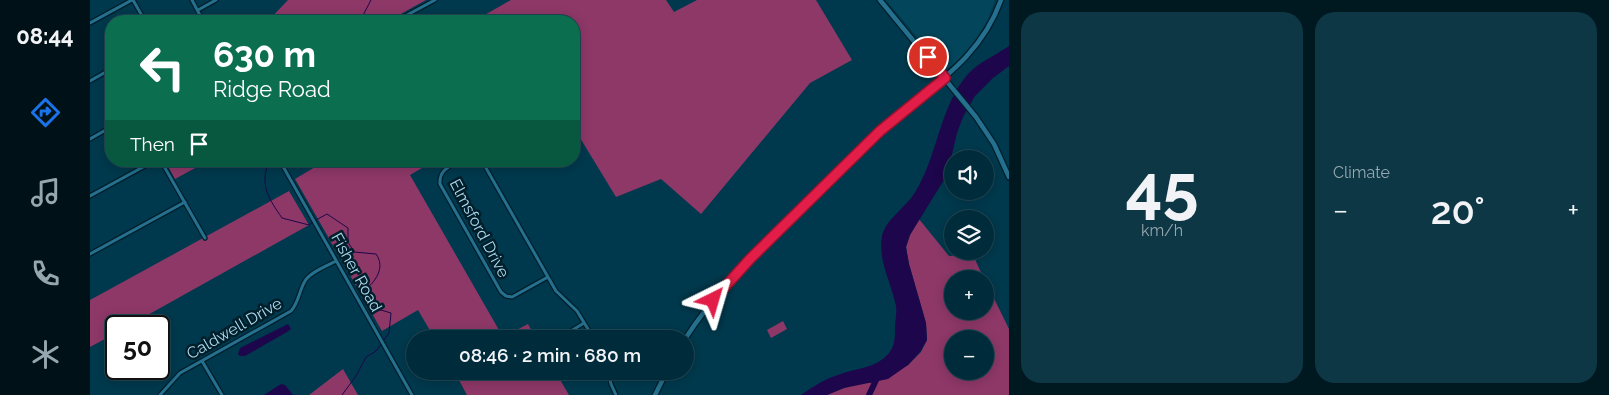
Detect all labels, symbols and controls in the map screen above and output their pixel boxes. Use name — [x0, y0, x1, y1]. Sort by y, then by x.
text: 08:44 — [16, 23, 74, 49]
text: 630 m — [213, 34, 316, 75]
icon: left — [130, 35, 195, 100]
pin — [907, 36, 949, 78]
icon: arrive — [914, 43, 942, 71]
text: Ridge Road — [213, 76, 331, 102]
icon: directions — [28, 95, 63, 130]
icon: arrive — [185, 130, 213, 158]
text: Then — [130, 133, 175, 155]
map controls — [944, 150, 994, 380]
button: sound — [944, 150, 994, 200]
text: 45 — [1125, 150, 1199, 226]
text: Climate — [1333, 163, 1390, 182]
icon: music — [28, 175, 63, 210]
street label: Elmsford Drive — [446, 176, 513, 281]
text: 20° — [1431, 188, 1485, 233]
text: − — [1333, 194, 1348, 227]
text: + — [1567, 194, 1579, 227]
button: layers — [944, 210, 994, 260]
text: km/h — [1141, 221, 1183, 240]
street label: Fisher Road — [327, 230, 386, 315]
icon: phone — [28, 256, 63, 291]
button: + — [944, 270, 994, 320]
position arrow — [686, 273, 738, 325]
street label: Caldwell Drive — [183, 294, 285, 363]
speed limit sign: 50 — [105, 315, 170, 380]
button: − — [944, 330, 994, 380]
icon: climate — [28, 337, 63, 372]
text: 08:46 · 2 min · 680 m — [459, 344, 641, 366]

